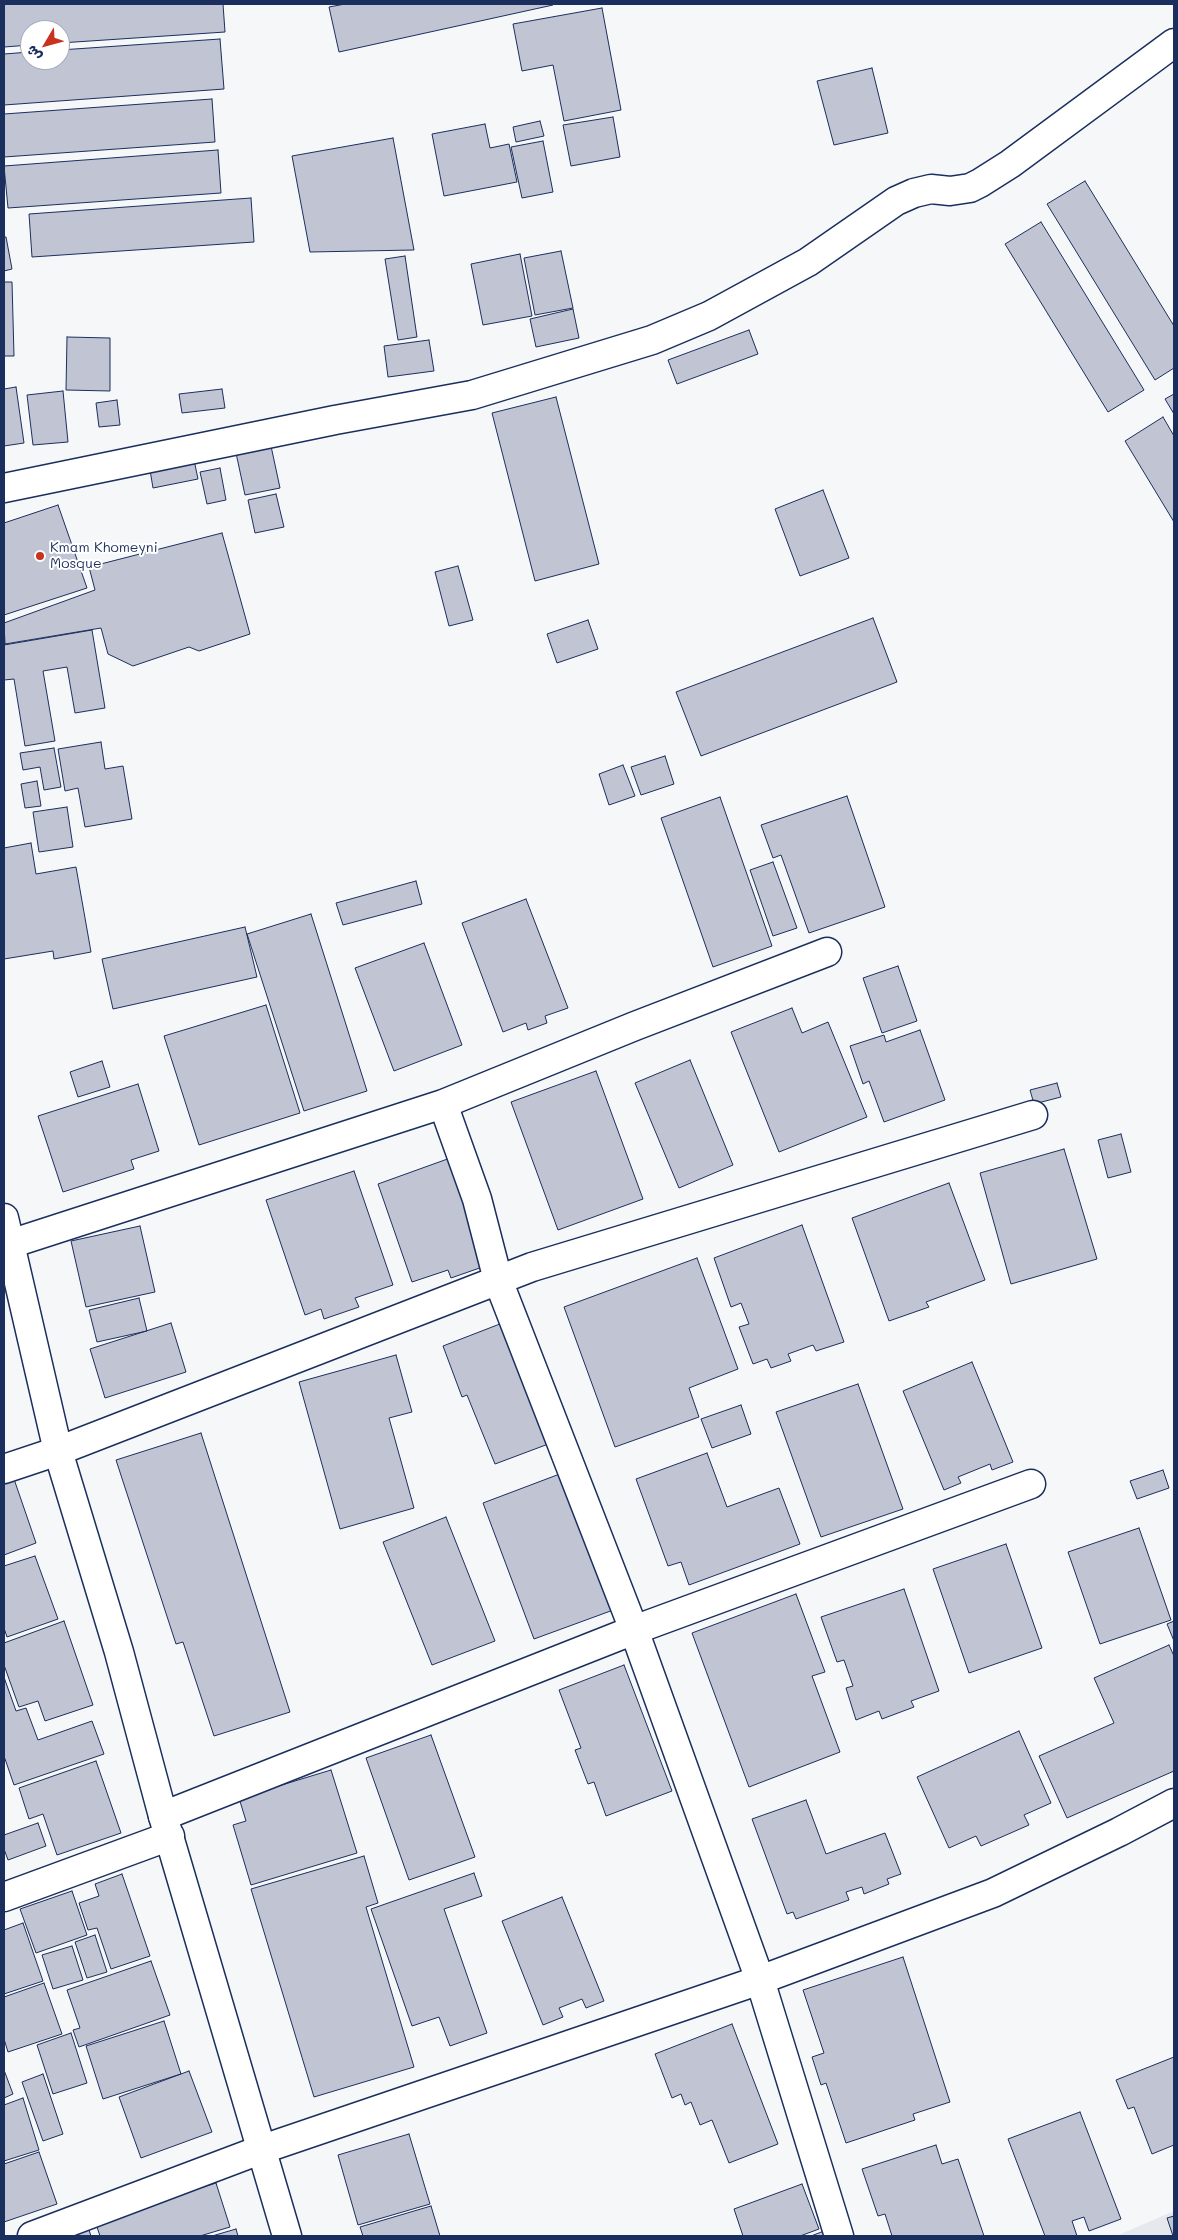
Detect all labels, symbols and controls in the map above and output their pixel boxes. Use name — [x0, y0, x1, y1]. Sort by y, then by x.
north arrow — [20, 20, 70, 70]
text: ش — [21, 42, 46, 66]
place label: Kmam Khomeyni Mosque — [50, 540, 158, 572]
marker: Kmam Khomeyni Mosque — [34, 550, 46, 562]

